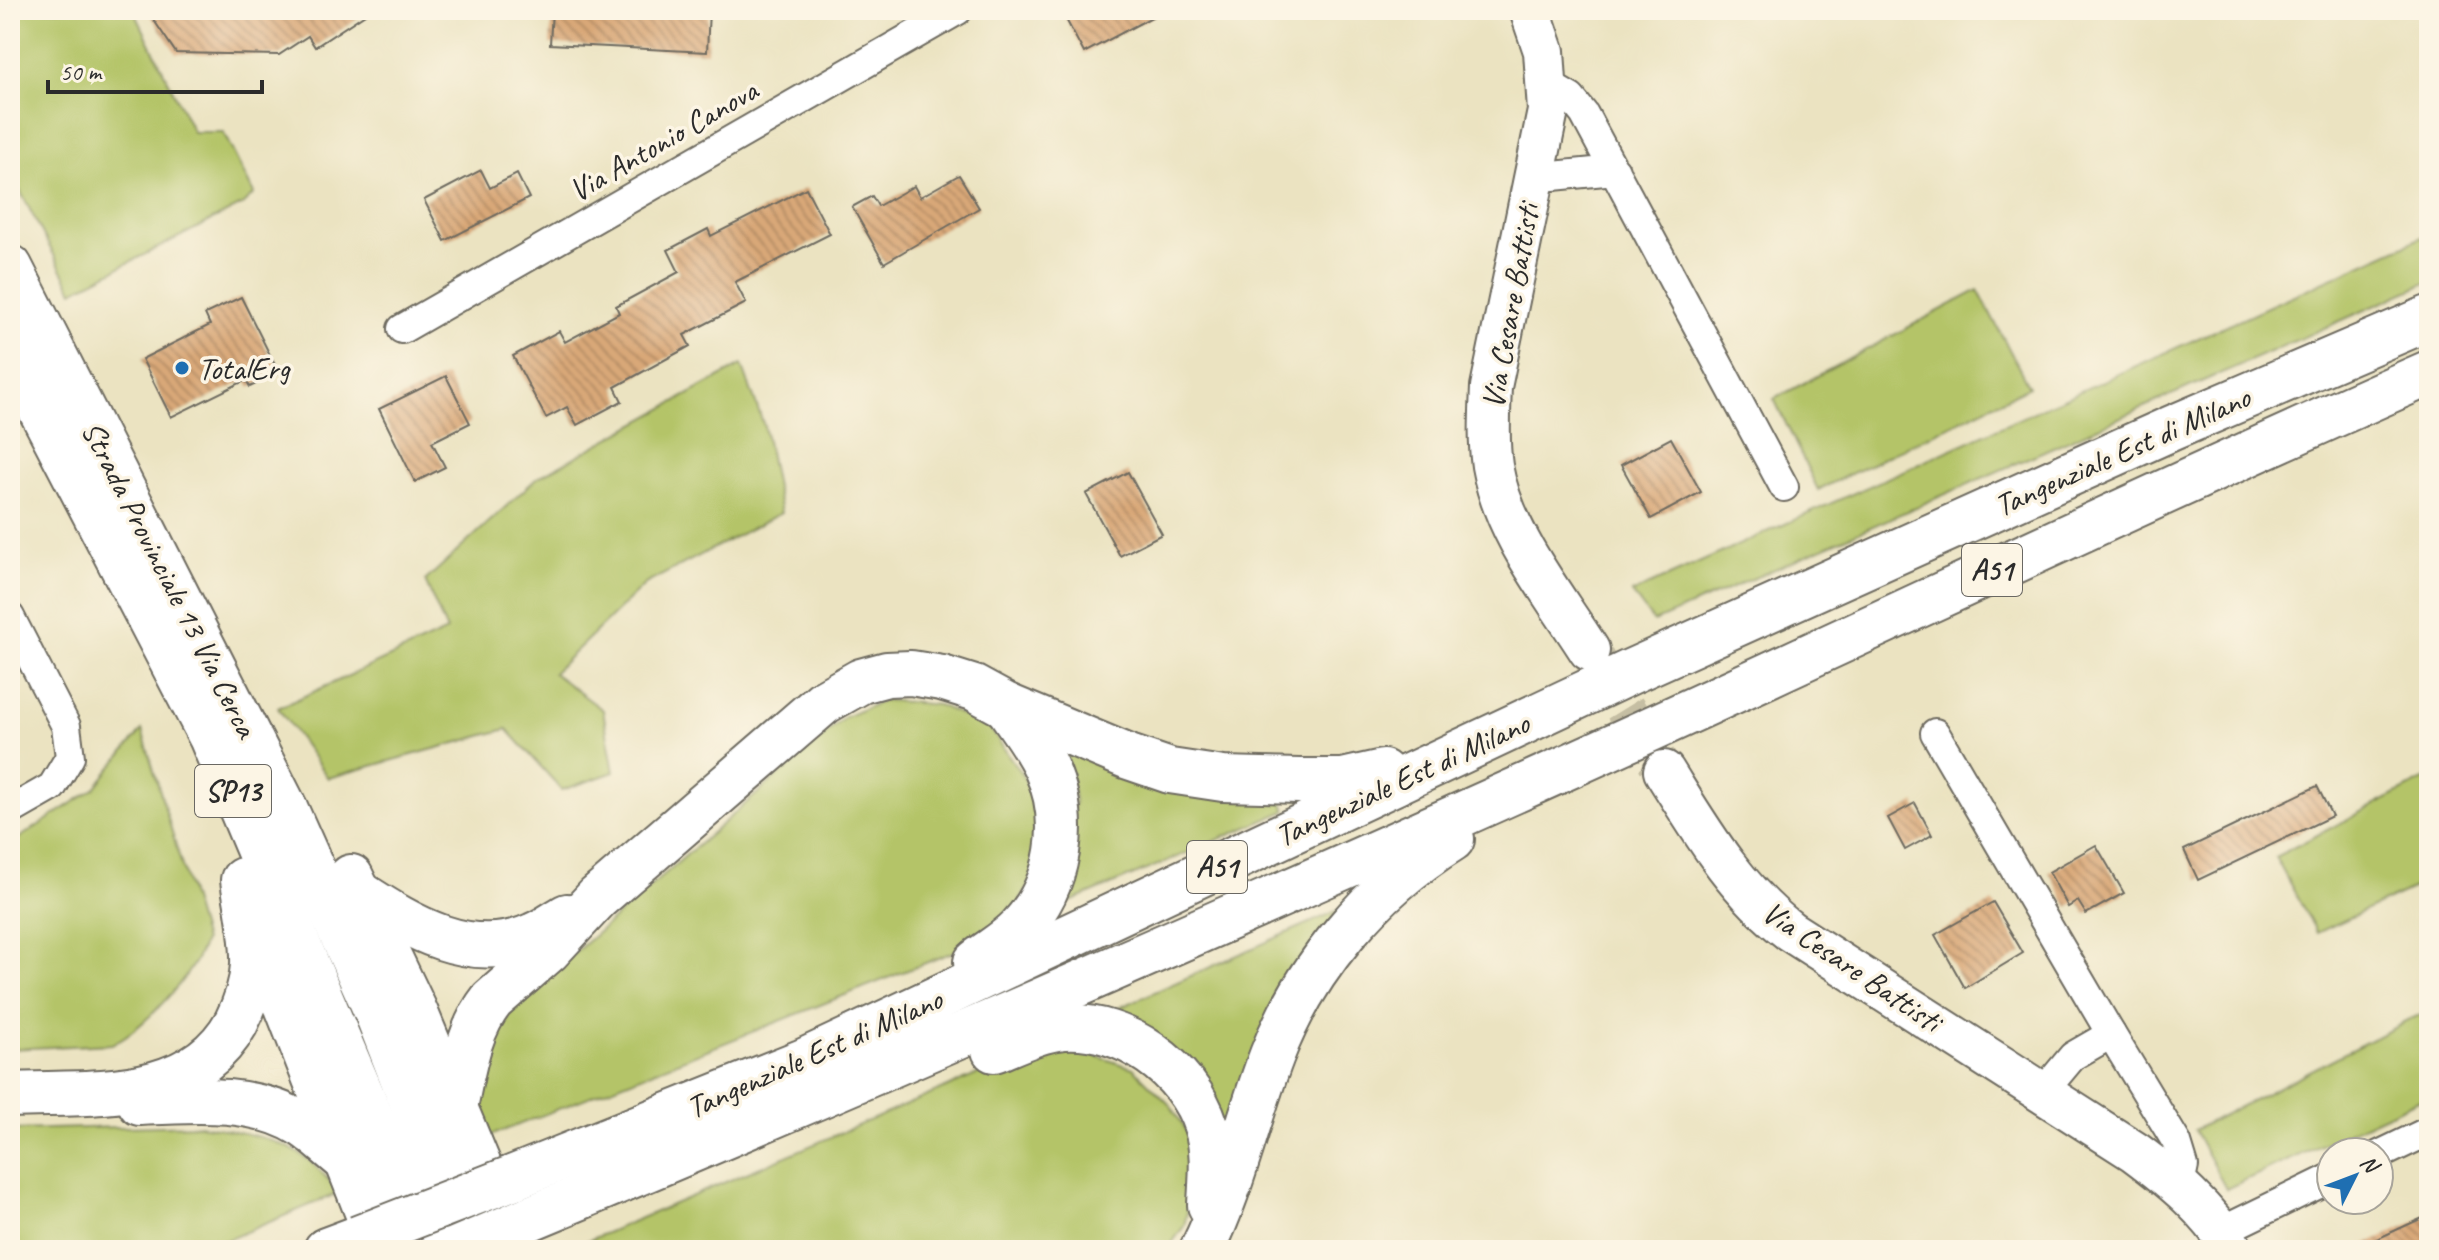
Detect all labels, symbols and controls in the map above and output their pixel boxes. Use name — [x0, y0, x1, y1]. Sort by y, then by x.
scale bar — [48, 44, 262, 94]
text: 50 m — [60, 57, 103, 87]
street label: Via Antonio Canova — [562, 69, 767, 211]
street label: Via Cesare Battisti — [1472, 197, 1549, 412]
place label: TotalErg — [198, 348, 291, 389]
marker: TotalErg — [173, 359, 191, 377]
street label: Tangenziale Est di Milano — [1988, 376, 2258, 526]
street label: Strada Provinciale 13 Via Cerca — [72, 414, 268, 746]
road number: A51 — [1962, 544, 2022, 596]
street label: Tangenziale Est di Milano — [1269, 702, 1537, 856]
road number: SP13 — [195, 765, 271, 817]
road number: A51 — [1187, 841, 1247, 893]
street label: Via Cesare Battisti — [1754, 891, 1952, 1044]
street label: Tangenziale Est di Milano — [680, 978, 950, 1128]
north arrow — [2315, 1136, 2395, 1216]
text: N — [2354, 1149, 2386, 1180]

